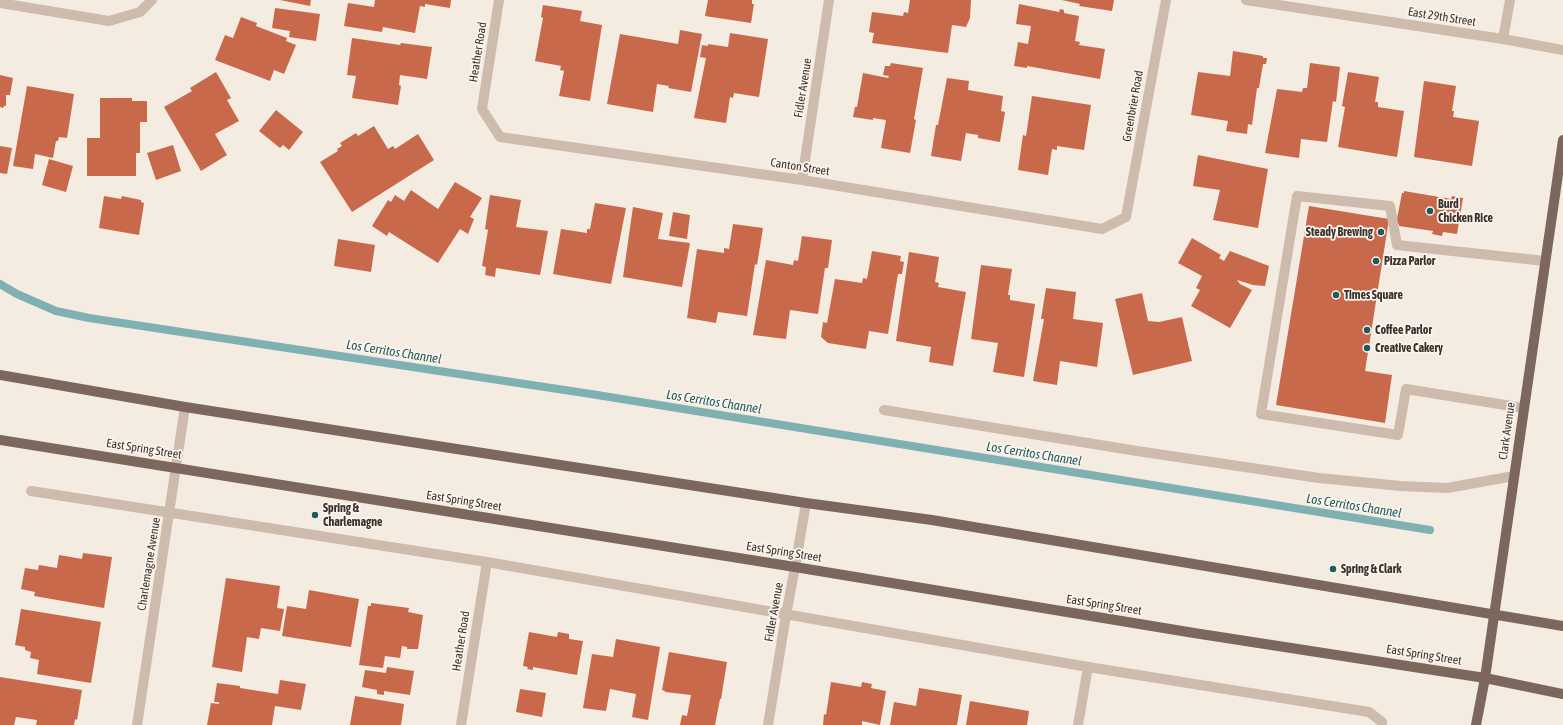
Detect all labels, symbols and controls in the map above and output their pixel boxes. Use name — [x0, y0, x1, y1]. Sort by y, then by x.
street label: East 29th Street — [1407, 5, 1477, 29]
street label: Heather Road — [466, 21, 490, 83]
street label: Fidler Avenue — [791, 57, 815, 119]
street label: Greenbrier Road — [1120, 69, 1146, 143]
street label: Canton Street — [769, 155, 831, 179]
place label: Burd Chicken Rice — [1438, 197, 1493, 225]
marker: Burd Chicken Rice — [1425, 206, 1435, 216]
place label: Steady Brewing — [1306, 225, 1373, 239]
marker: Steady Brewing — [1376, 227, 1386, 237]
place label: Pizza Parlor — [1384, 254, 1435, 268]
marker: Pizza Parlor — [1371, 256, 1381, 266]
place label: Times Square — [1344, 288, 1403, 302]
marker: Times Square — [1331, 290, 1341, 300]
place label: Coffee Parlor — [1375, 323, 1432, 337]
marker: Coffee Parlor — [1362, 325, 1372, 335]
water label: Los Cerritos Channel — [345, 337, 443, 367]
place label: Creative Cakery — [1375, 341, 1443, 355]
marker: Creative Cakery — [1362, 343, 1372, 353]
water label: Los Cerritos Channel — [665, 387, 763, 417]
street label: Clark Avenue — [1496, 401, 1518, 461]
street label: East Spring Street — [105, 436, 183, 462]
water label: Los Cerritos Channel — [985, 439, 1083, 469]
street label: East Spring Street — [425, 488, 503, 514]
water label: Los Cerritos Channel — [1305, 491, 1403, 521]
place label: Spring & Charlemagne — [323, 501, 382, 529]
marker: Spring & Charlemagne — [310, 510, 320, 520]
street label: Charlemagne Avenue — [135, 516, 163, 612]
street label: East Spring Street — [745, 539, 823, 565]
place label: Spring & Clark — [1341, 562, 1402, 576]
marker: Spring & Clark — [1328, 564, 1338, 574]
street label: Fidler Avenue — [762, 581, 786, 643]
street label: East Spring Street — [1065, 592, 1143, 618]
street label: Heather Road — [449, 610, 473, 672]
street label: East Spring Street — [1385, 642, 1463, 668]

